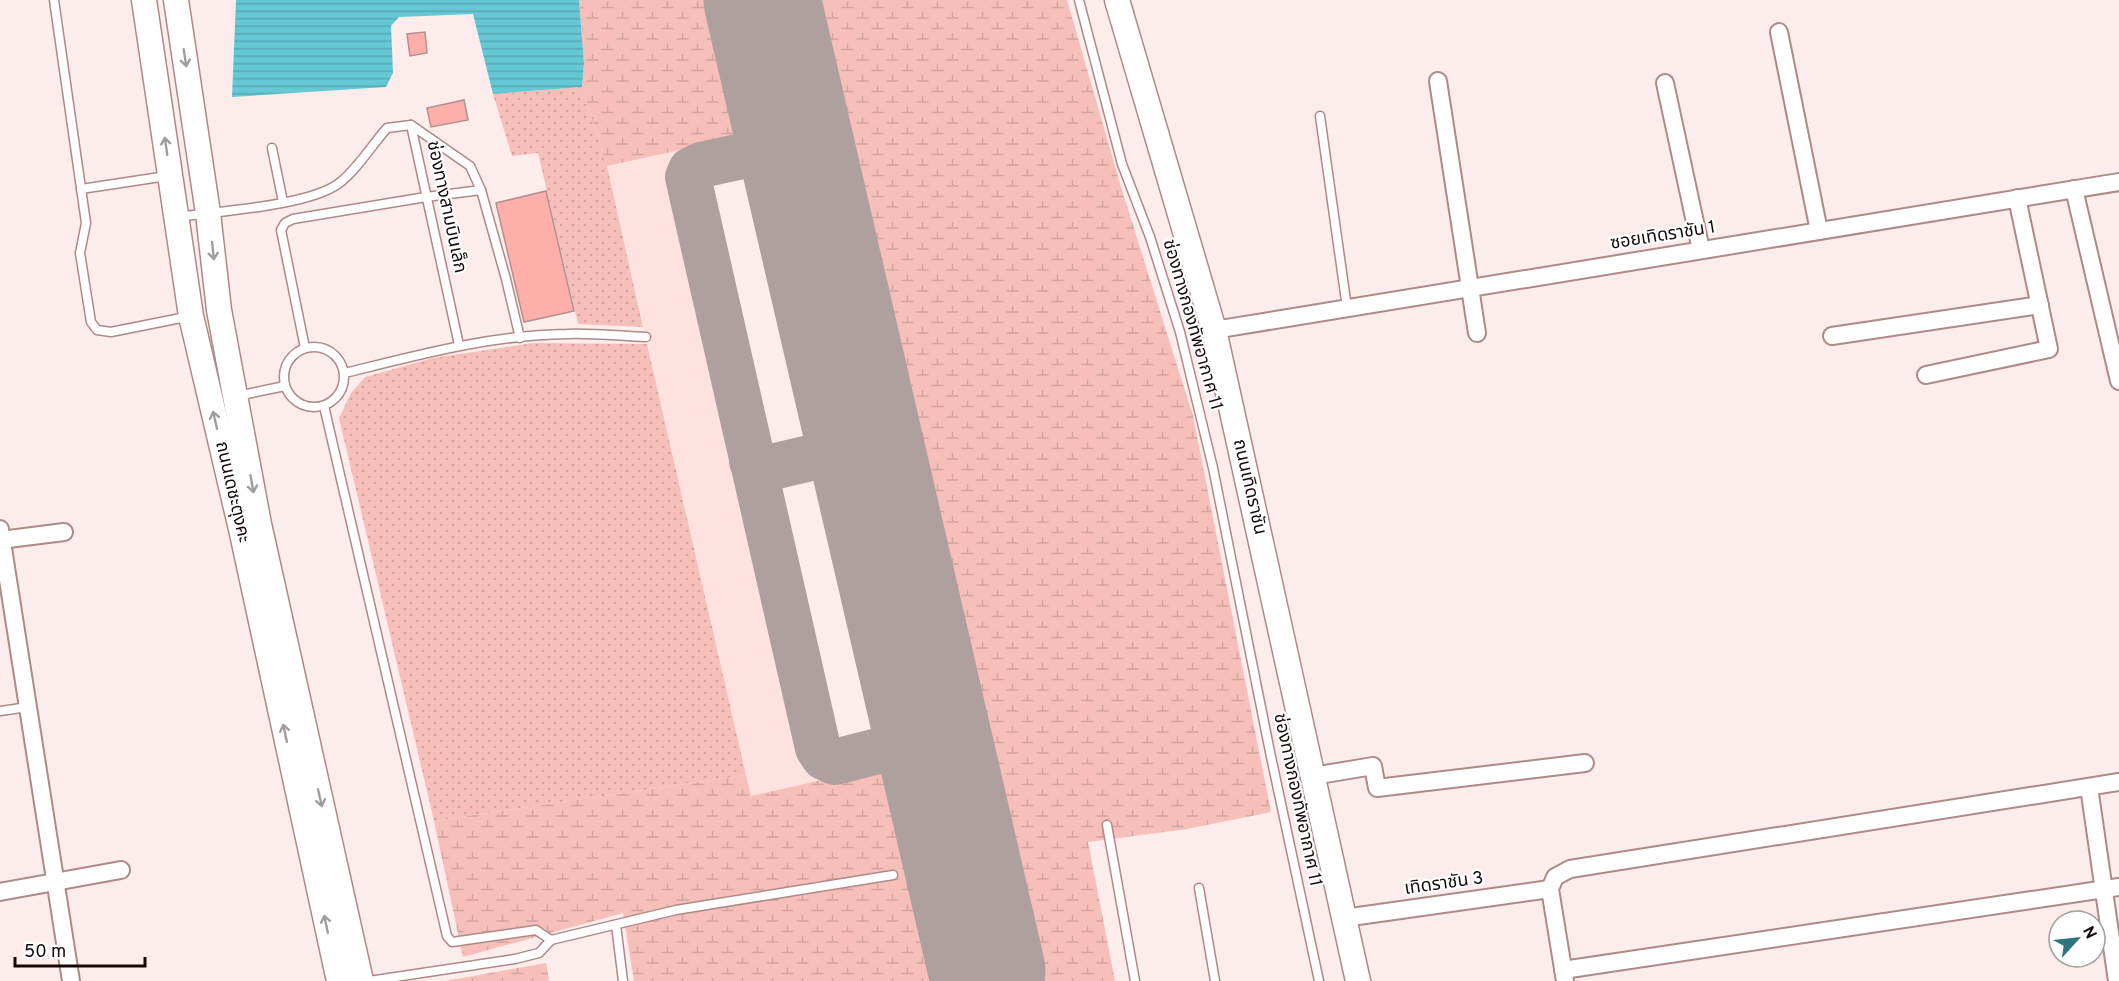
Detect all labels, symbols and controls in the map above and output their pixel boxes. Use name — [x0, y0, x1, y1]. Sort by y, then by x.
one-way arrow — [179, 47, 190, 67]
one-way arrow — [160, 136, 171, 156]
street label: ช่องทางสามบินเล็ก — [421, 139, 471, 275]
street label: ซอยเทิดราชัน 1 — [1609, 216, 1717, 256]
street label: ช่องทางกองทัพอากาศ 11 — [1157, 237, 1227, 413]
one-way arrow — [208, 240, 219, 260]
one-way arrow — [209, 411, 221, 430]
street label: ถนนเทิดราชัน — [1227, 437, 1271, 537]
street label: ถนนเดชะตุงคะ — [209, 439, 255, 545]
one-way arrow — [247, 474, 258, 494]
street label: ช่องทางกองทัพอากาศ 11 — [1267, 711, 1327, 889]
one-way arrow — [279, 724, 290, 744]
one-way arrow — [315, 788, 327, 807]
street label: เทิดราชัน 3 — [1403, 867, 1485, 901]
north arrow — [2047, 909, 2107, 969]
one-way arrow — [320, 915, 332, 934]
text: N — [2077, 923, 2100, 943]
scale bar — [15, 930, 146, 968]
text: 50 m — [24, 941, 66, 964]

